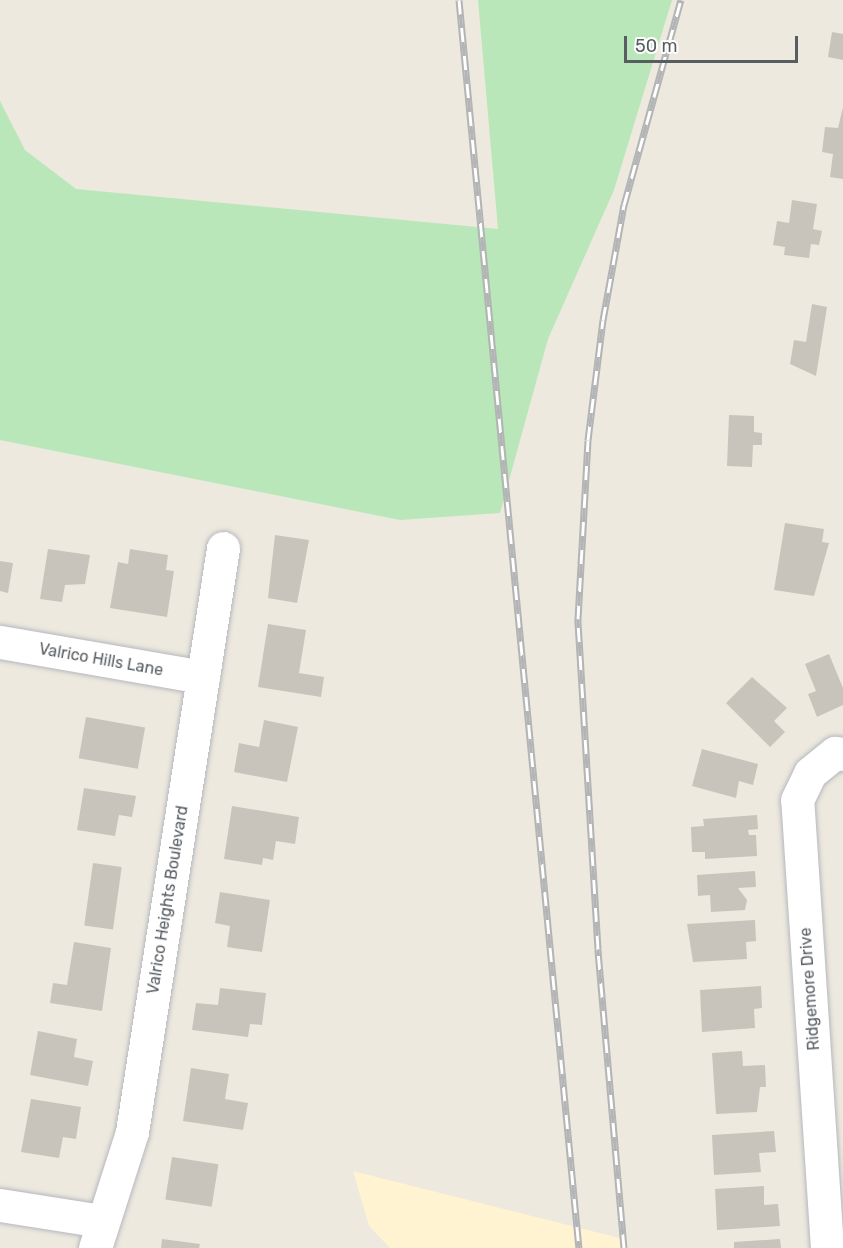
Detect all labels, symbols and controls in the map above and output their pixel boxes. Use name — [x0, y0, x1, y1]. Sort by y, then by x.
scale bar — [627, 24, 801, 62]
text: 50 m — [635, 35, 678, 57]
street label: Valrico Hills Lane — [37, 640, 165, 680]
street label: Valrico Heights Boulevard — [144, 804, 192, 996]
street label: Ridgemore Drive — [796, 927, 824, 1051]

